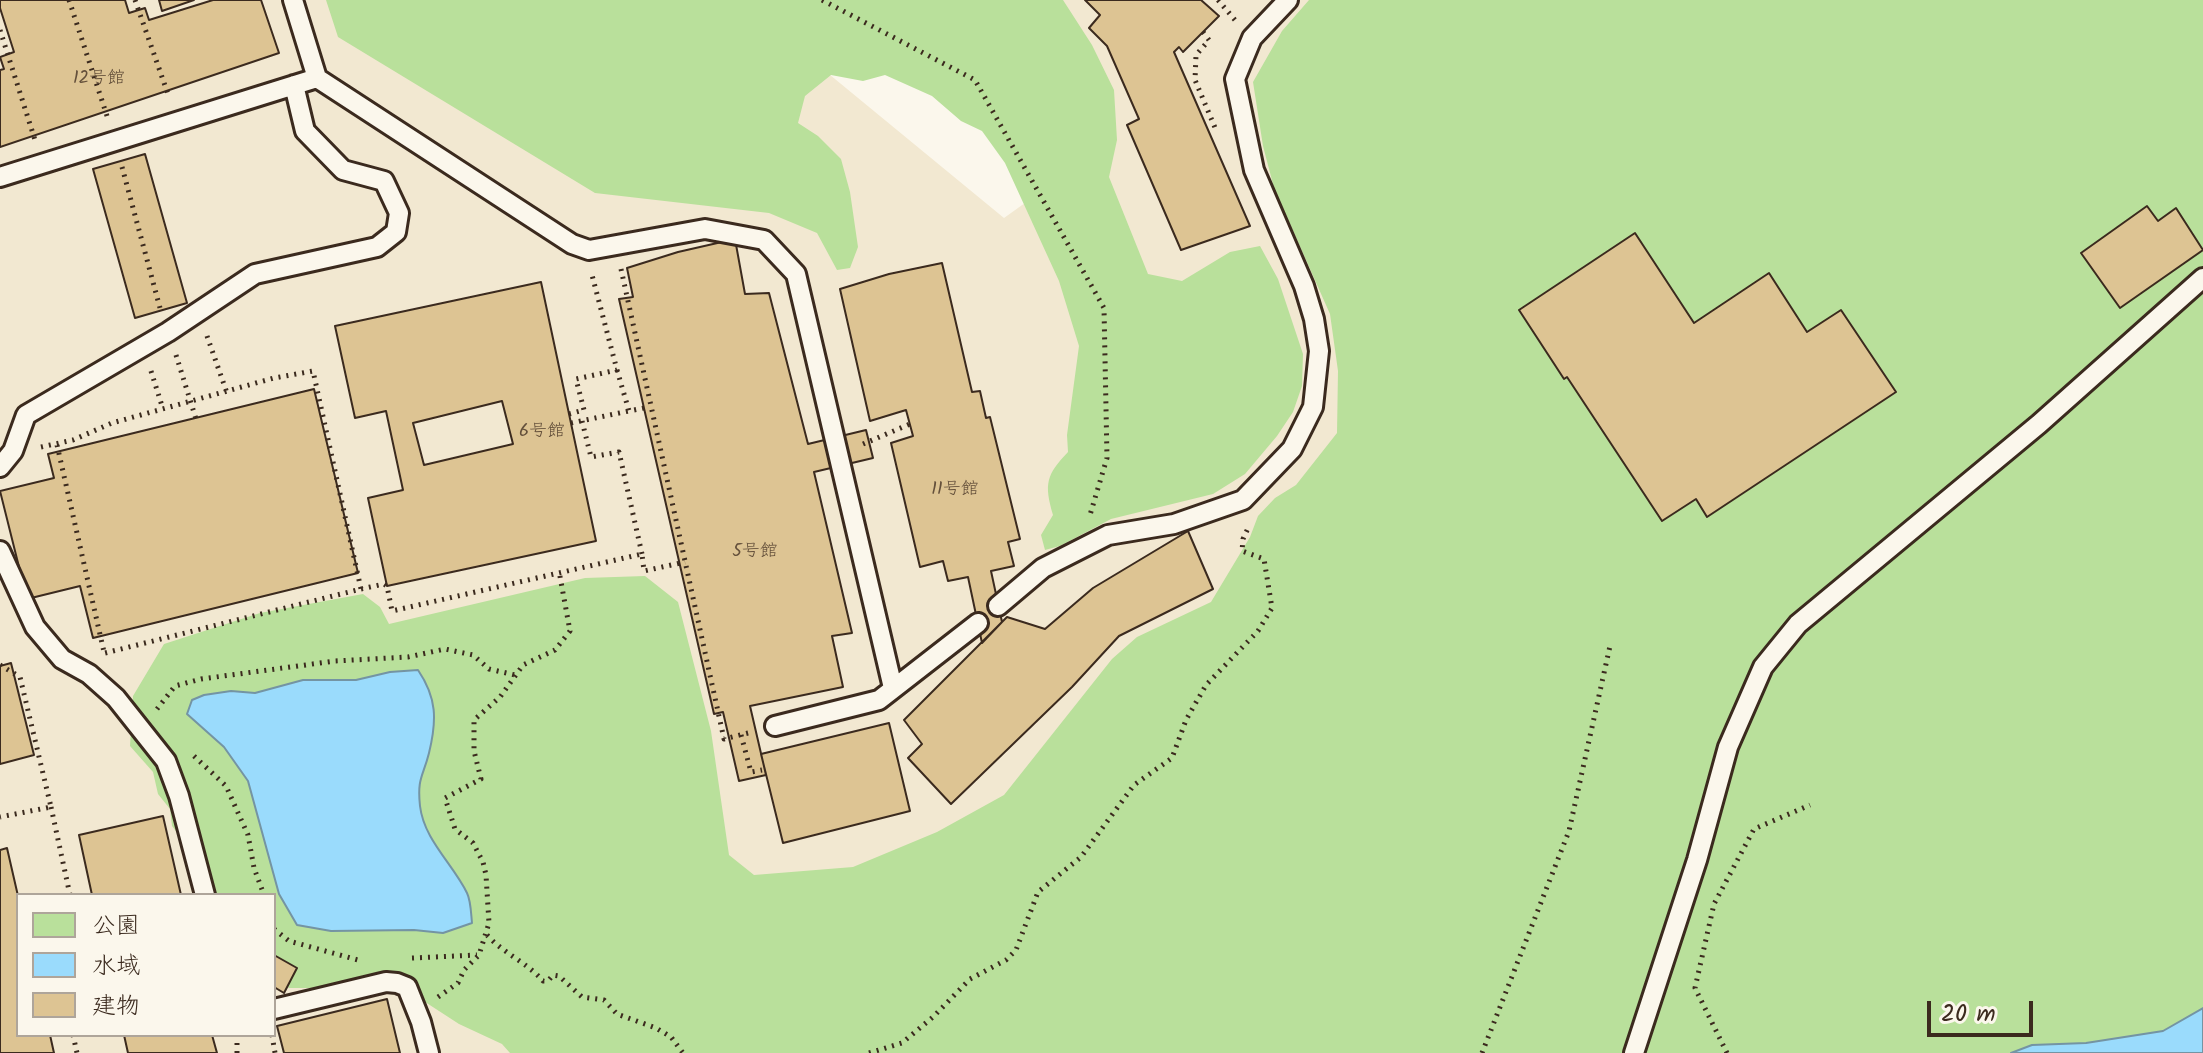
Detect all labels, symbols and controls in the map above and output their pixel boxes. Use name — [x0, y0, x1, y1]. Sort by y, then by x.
house number: 12号館 — [73, 69, 125, 91]
house number: 6号館 — [519, 422, 565, 444]
house number: 11号館 — [931, 480, 979, 502]
house number: 5号館 — [732, 542, 778, 564]
legend — [16, 893, 276, 1037]
text: 公園 — [92, 907, 140, 946]
text: 水域 — [92, 947, 140, 986]
scale bar — [1931, 985, 2037, 1035]
text: 建物 — [92, 987, 140, 1026]
text: 20 m — [1941, 995, 1996, 1034]

